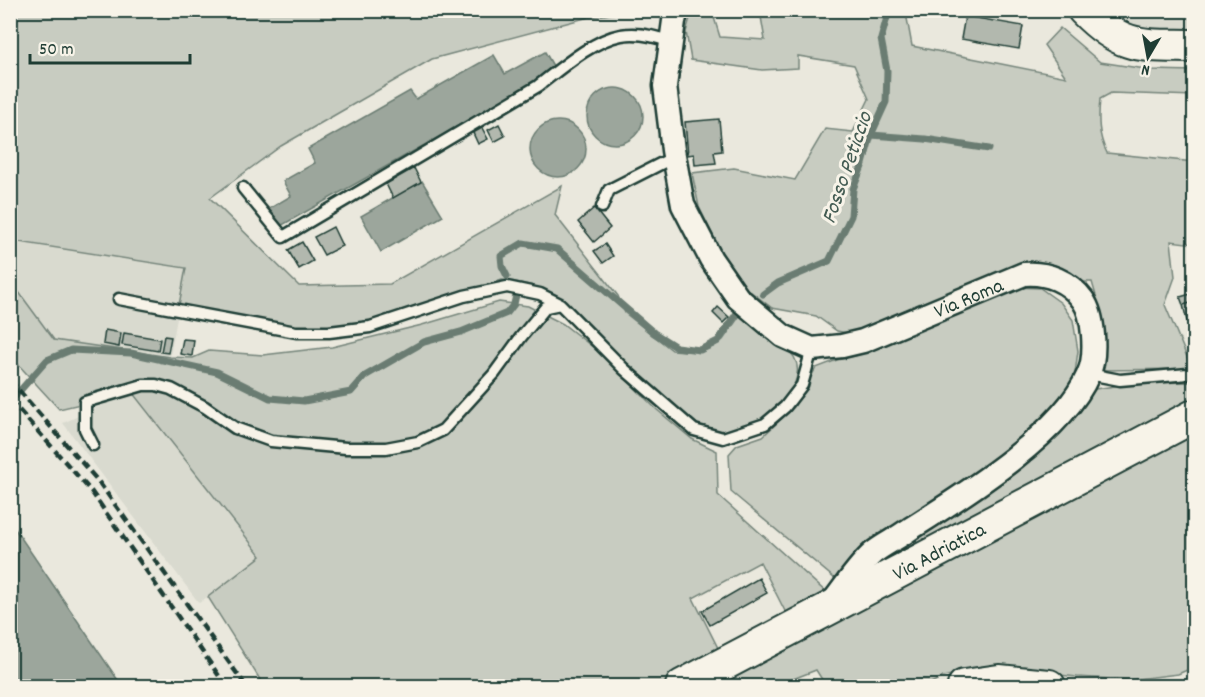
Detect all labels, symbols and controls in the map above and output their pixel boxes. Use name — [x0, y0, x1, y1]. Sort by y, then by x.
scale bar — [30, 27, 190, 65]
north arrow — [1118, 27, 1178, 87]
text: 50 m — [39, 38, 74, 63]
text: N — [1140, 57, 1152, 81]
water label: Fosso Peticcio — [815, 107, 882, 228]
street label: Via Roma — [930, 272, 1010, 328]
street label: Via Adriatica — [888, 516, 993, 590]

